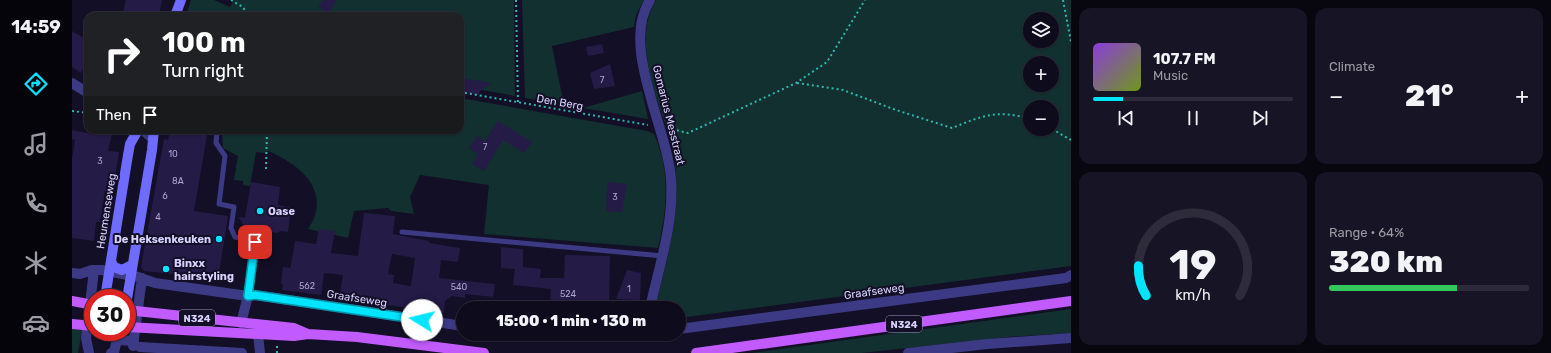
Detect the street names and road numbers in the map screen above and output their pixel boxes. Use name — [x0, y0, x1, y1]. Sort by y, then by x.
street label: Gomarius Messtraat — [650, 64, 687, 167]
street label: Den Berg — [536, 92, 584, 113]
street label: Heumenseweg — [94, 172, 119, 250]
street label: Graafseweg — [843, 281, 905, 302]
street label: Graafseweg — [326, 287, 388, 310]
road number: N324 — [179, 310, 215, 326]
road number: N324 — [886, 316, 922, 332]

